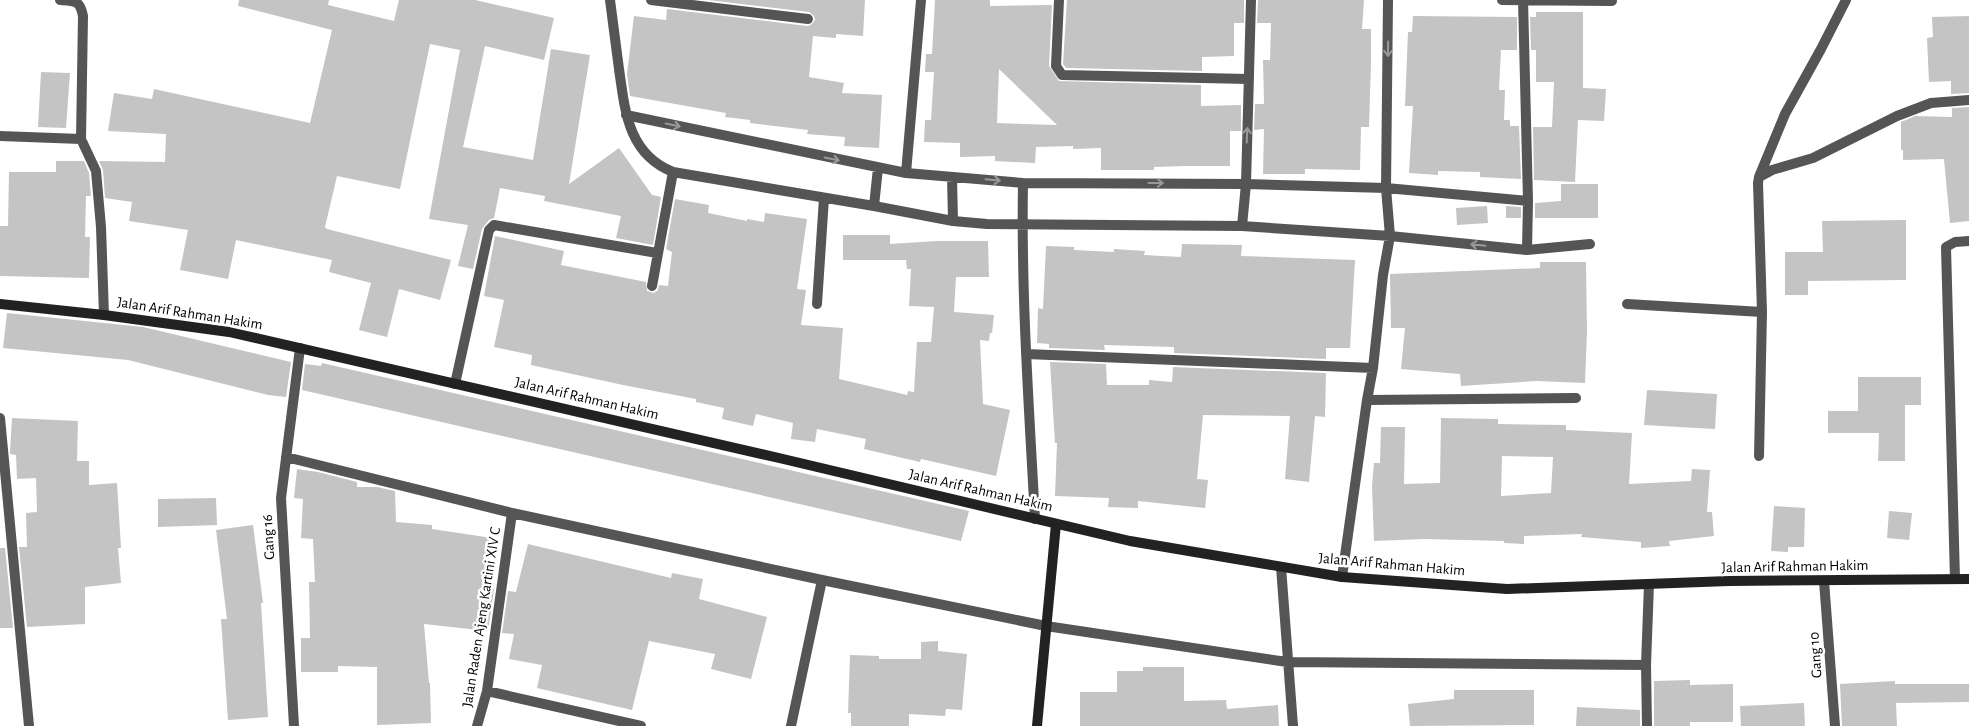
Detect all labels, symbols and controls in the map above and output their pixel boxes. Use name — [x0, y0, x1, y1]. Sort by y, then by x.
one-way arrow — [1383, 40, 1393, 56]
one-way arrow — [665, 121, 681, 130]
one-way arrow — [1243, 127, 1252, 143]
one-way arrow — [824, 154, 840, 164]
one-way arrow — [985, 176, 1001, 185]
one-way arrow — [1147, 178, 1163, 188]
one-way arrow — [1470, 240, 1486, 250]
street label: Jalan Arif Rahman Hakim — [116, 295, 264, 332]
street label: Jalan Arif Rahman Hakim — [514, 375, 660, 422]
street label: Jalan Arif Rahman Hakim — [908, 467, 1054, 514]
street label: Gang 16 — [260, 514, 277, 560]
street label: Jalan Raden Ajeng Kartini XIV C — [460, 526, 503, 708]
street label: Jalan Arif Rahman Hakim — [1318, 551, 1466, 578]
street label: Jalan Arif Rahman Hakim — [1721, 558, 1869, 575]
street label: Gang 10 — [1806, 631, 1825, 679]

